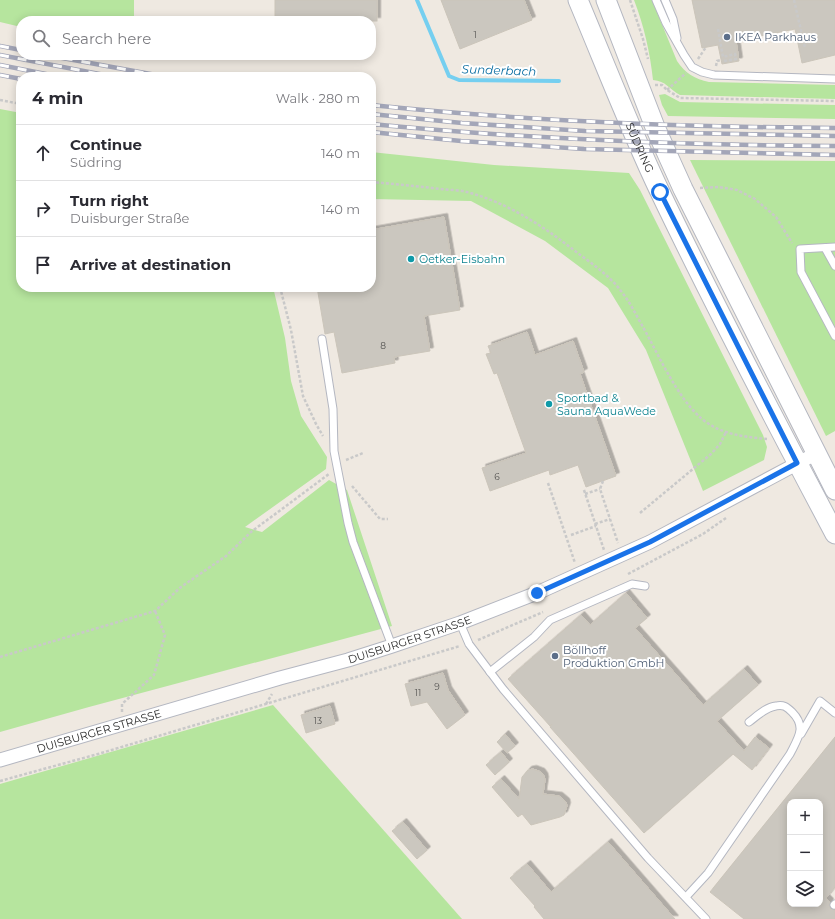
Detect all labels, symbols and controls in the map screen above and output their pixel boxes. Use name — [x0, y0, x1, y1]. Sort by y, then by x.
search box — [16, 16, 376, 60]
icon: search — [30, 27, 52, 49]
text: Search here — [62, 29, 151, 48]
house number: 1 — [473, 29, 477, 40]
place label: IKEA Parkhaus — [735, 30, 817, 44]
marker: IKEA Parkhaus — [722, 32, 732, 42]
water label: Sunderbach — [461, 61, 537, 79]
text: 4 min — [32, 88, 83, 108]
text: Walk · 280 m — [276, 90, 360, 106]
street label: SÜDRING — [623, 120, 657, 175]
text: Continue — [70, 135, 142, 154]
icon: ahead — [32, 142, 54, 164]
text: 140 m — [321, 145, 360, 161]
text: Südring — [70, 154, 122, 170]
route start — [651, 183, 669, 201]
text: Turn right — [70, 191, 149, 210]
icon: right — [32, 198, 54, 220]
text: 140 m — [321, 201, 360, 217]
text: Duisburger Straße — [70, 210, 189, 226]
place label: Oetker-Eisbahn — [419, 252, 505, 266]
icon: arrive — [32, 254, 54, 276]
marker: Oetker-Eisbahn — [406, 254, 416, 264]
text: Arrive at destination — [70, 255, 231, 274]
house number: 8 — [380, 340, 386, 351]
place label: Sportbad & Sauna AquaWede — [557, 391, 656, 418]
marker: Sportbad & Sauna AquaWede — [544, 399, 554, 409]
house number: 6 — [494, 471, 500, 482]
route end — [528, 584, 546, 602]
street label: DUISBURGER STRASSE — [346, 612, 473, 667]
place label: Böllhoff Produktion GmbH — [563, 643, 664, 670]
marker: Böllhoff Produktion GmbH — [550, 651, 560, 661]
house number: 9 — [434, 681, 440, 692]
house number: 11 — [415, 687, 421, 698]
street label: DUISBURGER STRASSE — [35, 706, 163, 756]
house number: 13 — [314, 715, 322, 726]
map controls — [787, 799, 823, 907]
button: + — [787, 799, 823, 835]
button: − — [787, 835, 823, 871]
button: layers — [787, 871, 823, 907]

